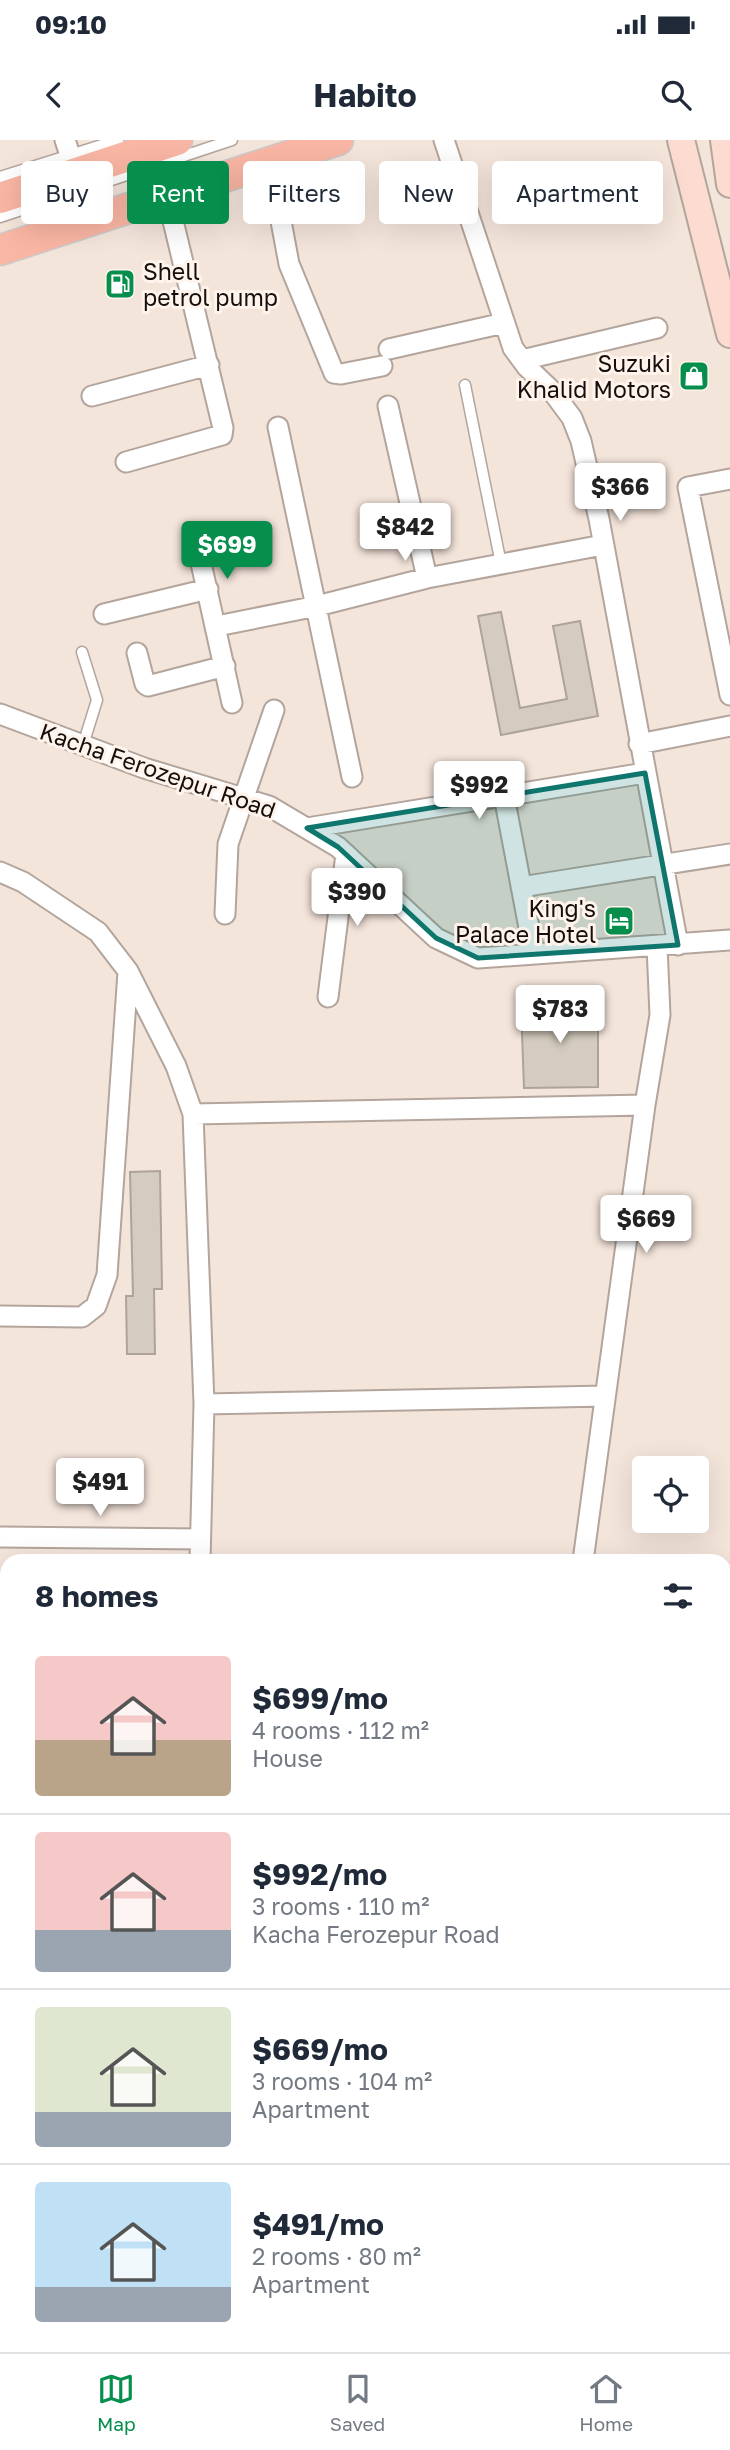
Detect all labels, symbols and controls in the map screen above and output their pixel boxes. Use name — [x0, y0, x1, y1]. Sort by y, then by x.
text: 09:10 — [35, 9, 107, 40]
icon: back — [35, 76, 73, 114]
text: Habito — [313, 76, 417, 114]
icon: search — [657, 76, 695, 114]
chip: Buy — [21, 161, 113, 224]
chip: Rent — [127, 161, 229, 224]
chip: Filters — [243, 161, 365, 224]
chip: New — [379, 161, 478, 224]
chip: Apartment — [492, 161, 663, 224]
place label: Shell petrol pump — [143, 257, 278, 311]
fuel station icon: Shell petrol pump — [103, 267, 137, 301]
place label: Suzuki Khalid Motors — [517, 349, 671, 403]
shop icon: Suzuki Khalid Motors — [677, 359, 711, 393]
pin: $366 — [579, 464, 661, 523]
text: $366 — [591, 472, 649, 500]
pin: $842 — [364, 504, 446, 563]
text: $842 — [376, 512, 434, 540]
pin: $699 — [186, 522, 268, 581]
text: $699 — [197, 530, 257, 558]
street label: Kacha Ferozepur Road — [36, 716, 280, 824]
pin: $992 — [438, 762, 520, 821]
text: $992 — [450, 770, 508, 798]
pin: $390 — [316, 868, 398, 928]
text: $390 — [328, 877, 387, 905]
place label: King's Palace Hotel — [455, 894, 596, 948]
hotel icon: King's Palace Hotel — [602, 904, 636, 938]
pin: $783 — [519, 986, 601, 1045]
text: $783 — [532, 994, 588, 1022]
pin: $669 — [605, 1196, 687, 1255]
text: $669 — [616, 1204, 676, 1232]
map controls — [632, 1456, 709, 1533]
button: locate — [632, 1456, 709, 1533]
pin: $491 — [59, 1458, 141, 1518]
text: $491 — [72, 1467, 128, 1495]
icon: filters — [659, 1577, 697, 1615]
text: 8 homes — [35, 1578, 159, 1614]
text: $699/mo — [252, 1680, 388, 1716]
icon: home — [91, 1684, 175, 1768]
text: 4 rooms · 112 m² — [252, 1716, 429, 1744]
text: House — [252, 1744, 323, 1772]
text: $992/mo — [252, 1856, 387, 1892]
icon: home — [91, 1860, 175, 1944]
text: 3 rooms · 110 m² — [252, 1892, 429, 1920]
text: Kacha Ferozepur Road — [252, 1920, 500, 1948]
text: $669/mo — [252, 2031, 388, 2067]
icon: home — [91, 2035, 175, 2119]
text: 3 rooms · 104 m² — [252, 2067, 432, 2095]
text: Apartment — [252, 2095, 370, 2123]
text: $491/mo — [252, 2206, 384, 2242]
icon: home — [91, 2210, 175, 2294]
text: 2 rooms · 80 m² — [252, 2242, 421, 2270]
text: Apartment — [252, 2270, 370, 2298]
tab: Map — [97, 2370, 136, 2435]
tab: Saved — [330, 2370, 385, 2435]
tab: Home — [579, 2370, 633, 2435]

